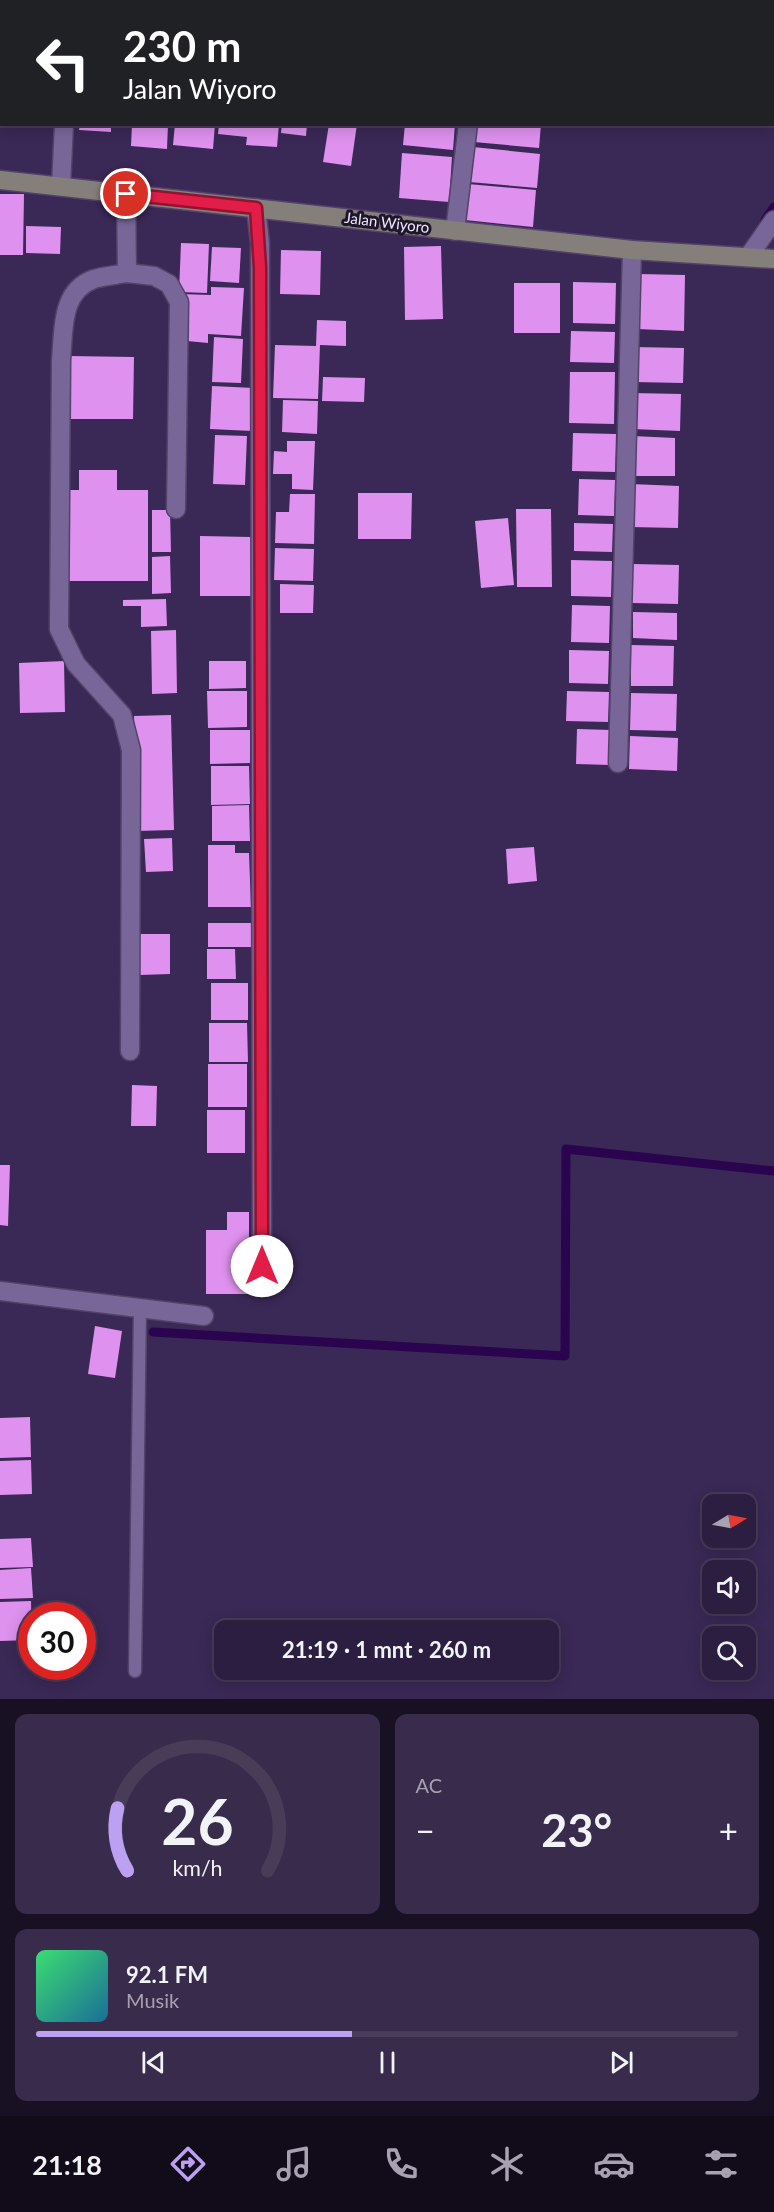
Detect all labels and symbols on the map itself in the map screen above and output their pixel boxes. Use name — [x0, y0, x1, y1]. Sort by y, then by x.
pin — [100, 168, 151, 219]
street label: Jalan Wiyoro — [344, 208, 431, 236]
position arrow — [230, 1234, 294, 1298]
north arrow — [702, 1494, 756, 1548]
speed limit sign: 30 — [18, 1602, 96, 1680]

